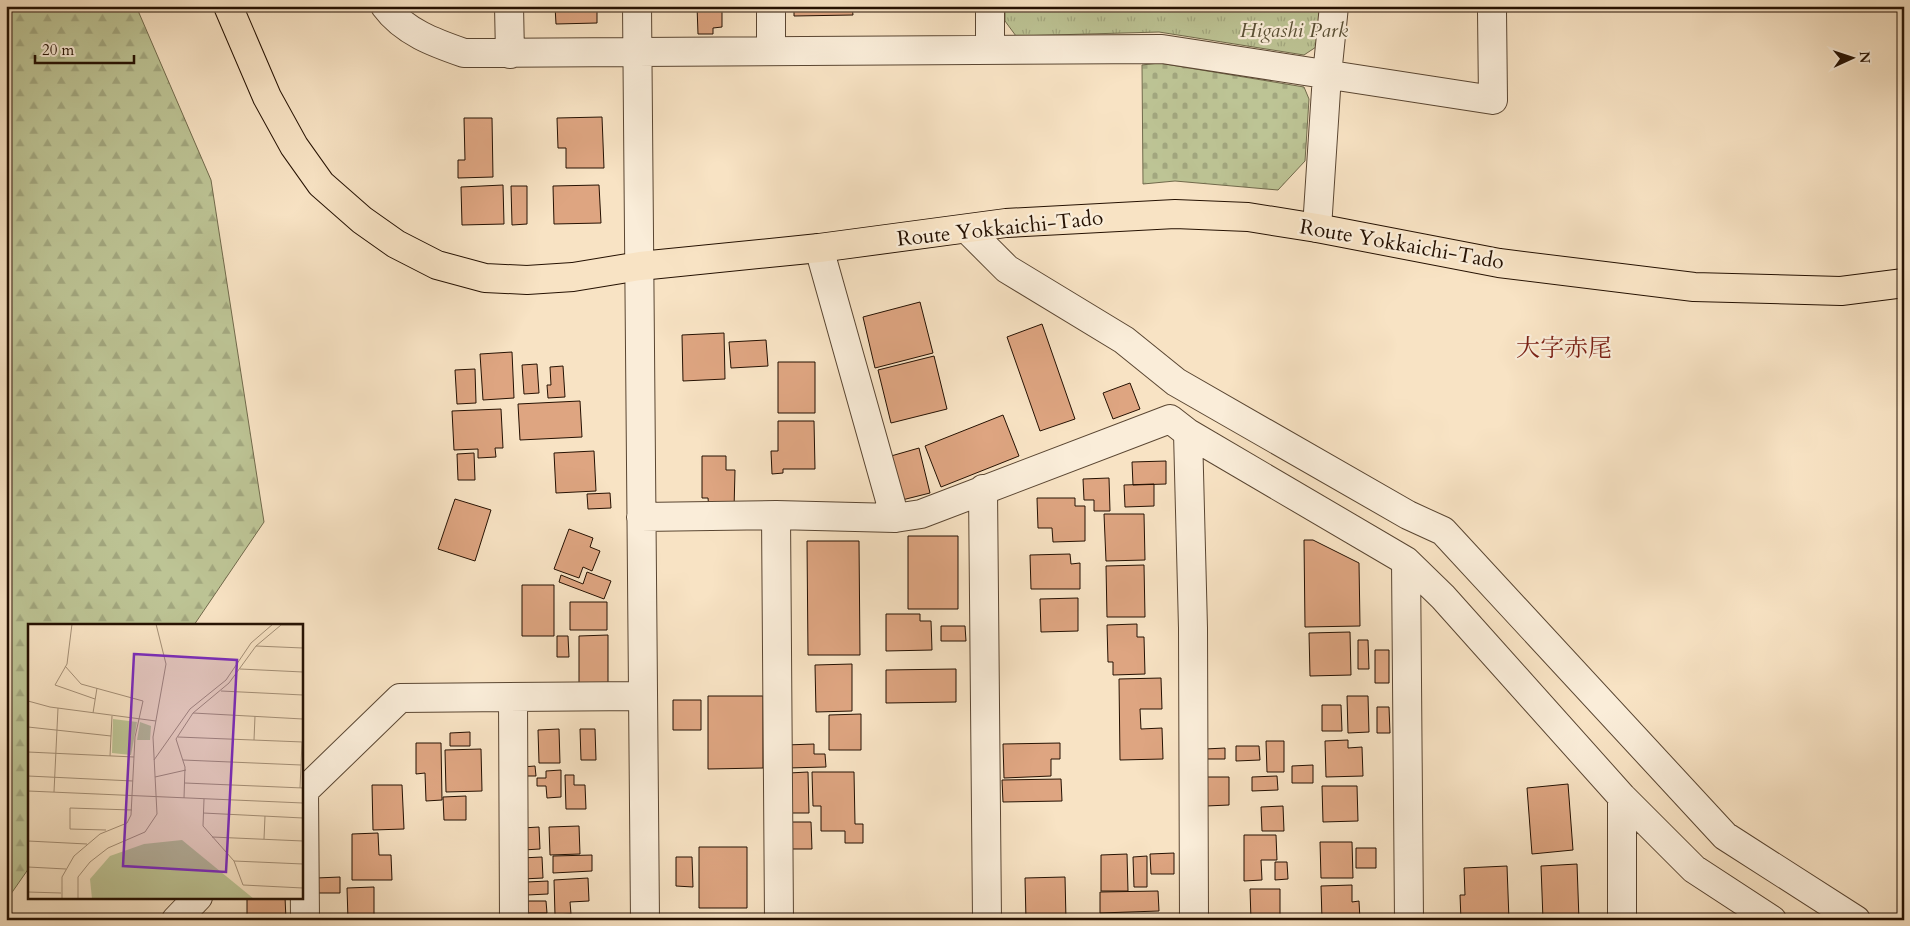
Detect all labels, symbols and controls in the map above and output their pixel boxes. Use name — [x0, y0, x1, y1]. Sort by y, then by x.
park label: Higashi Park — [1240, 16, 1349, 45]
scale bar — [35, 32, 134, 64]
north arrow — [1828, 32, 1878, 82]
text: 20 m — [42, 40, 74, 60]
text: N — [1855, 51, 1874, 64]
street label: Route Yokkaichi-Tado — [896, 203, 1105, 254]
street label: Route Yokkaichi-Tado — [1297, 212, 1506, 277]
district label: 大字赤尾 — [1516, 332, 1612, 365]
inset map — [28, 624, 302, 898]

